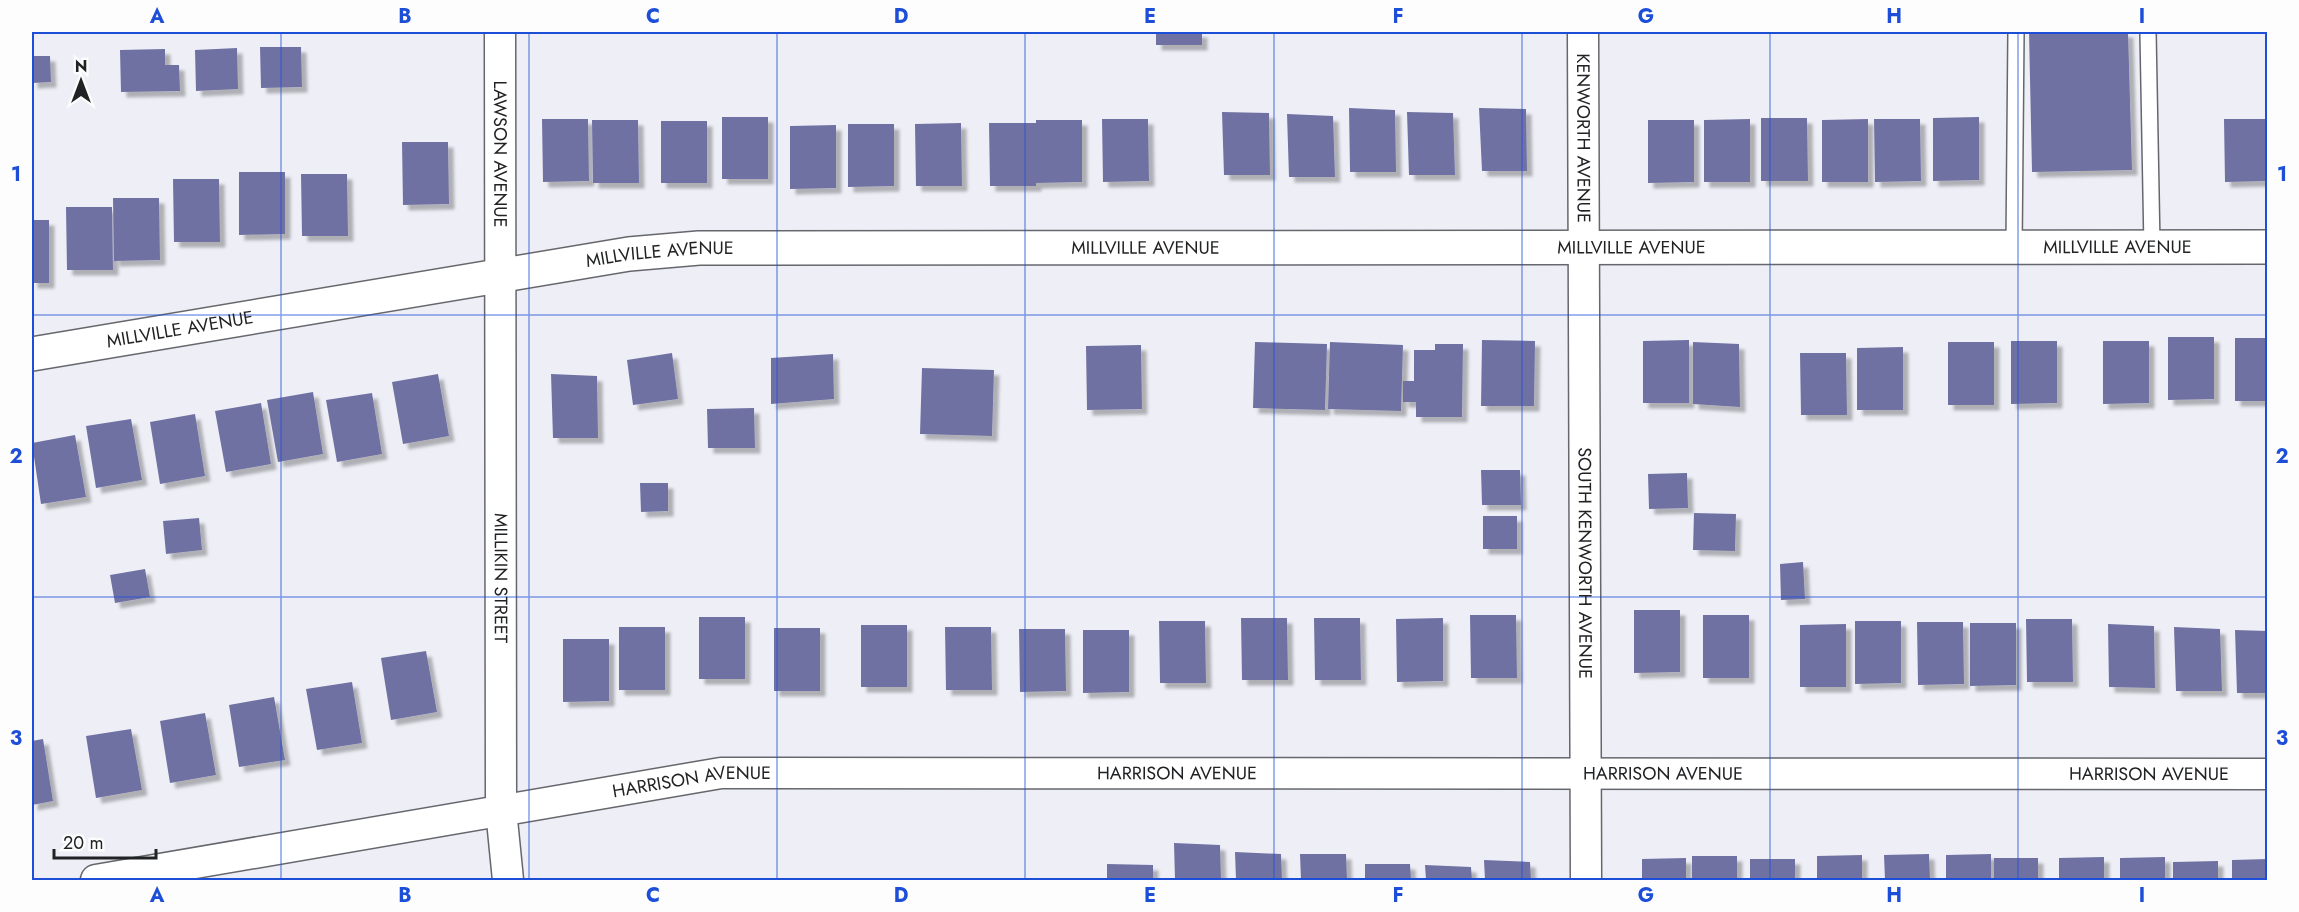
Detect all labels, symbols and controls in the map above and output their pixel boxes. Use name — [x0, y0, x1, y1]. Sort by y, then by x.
text: A — [149, 2, 165, 31]
text: B — [398, 2, 412, 31]
text: C — [646, 2, 660, 31]
text: D — [894, 2, 908, 31]
text: E — [1144, 2, 1156, 31]
text: F — [1392, 2, 1404, 31]
text: G — [1638, 2, 1654, 31]
text: H — [1886, 2, 1902, 31]
text: I — [2139, 2, 2145, 31]
north arrow — [51, 51, 111, 111]
street label: KENWORTH AVENUE — [1570, 53, 1597, 223]
text: N — [75, 55, 87, 78]
street label: LAWSON AVENUE — [487, 80, 513, 228]
text: 1 — [11, 160, 21, 189]
text: 1 — [2277, 160, 2287, 189]
street label: MILLVILLE AVENUE — [1557, 234, 1706, 260]
street label: MILLVILLE AVENUE — [2043, 234, 2192, 260]
street label: MILLVILLE AVENUE — [584, 235, 734, 274]
street label: MILLVILLE AVENUE — [1071, 235, 1220, 261]
street label: MILLVILLE AVENUE — [105, 304, 255, 354]
text: 2 — [9, 442, 23, 471]
text: 2 — [2275, 442, 2289, 471]
street label: SOUTH KENWORTH AVENUE — [1571, 447, 1598, 679]
street label: MILLIKIN STREET — [488, 513, 514, 644]
text: 3 — [10, 724, 22, 753]
text: 3 — [2276, 724, 2288, 753]
street label: HARRISON AVENUE — [610, 759, 771, 804]
street label: HARRISON AVENUE — [1097, 760, 1257, 786]
street label: HARRISON AVENUE — [1583, 761, 1743, 787]
street label: HARRISON AVENUE — [2069, 761, 2229, 787]
scale bar — [54, 822, 156, 860]
text: 20 m — [63, 830, 103, 856]
text: A — [149, 881, 165, 910]
text: B — [398, 881, 412, 910]
text: C — [646, 881, 660, 910]
text: D — [894, 881, 908, 910]
text: E — [1144, 881, 1156, 910]
text: F — [1392, 881, 1404, 910]
text: G — [1638, 881, 1654, 910]
text: H — [1886, 881, 1902, 910]
text: I — [2139, 881, 2145, 910]

